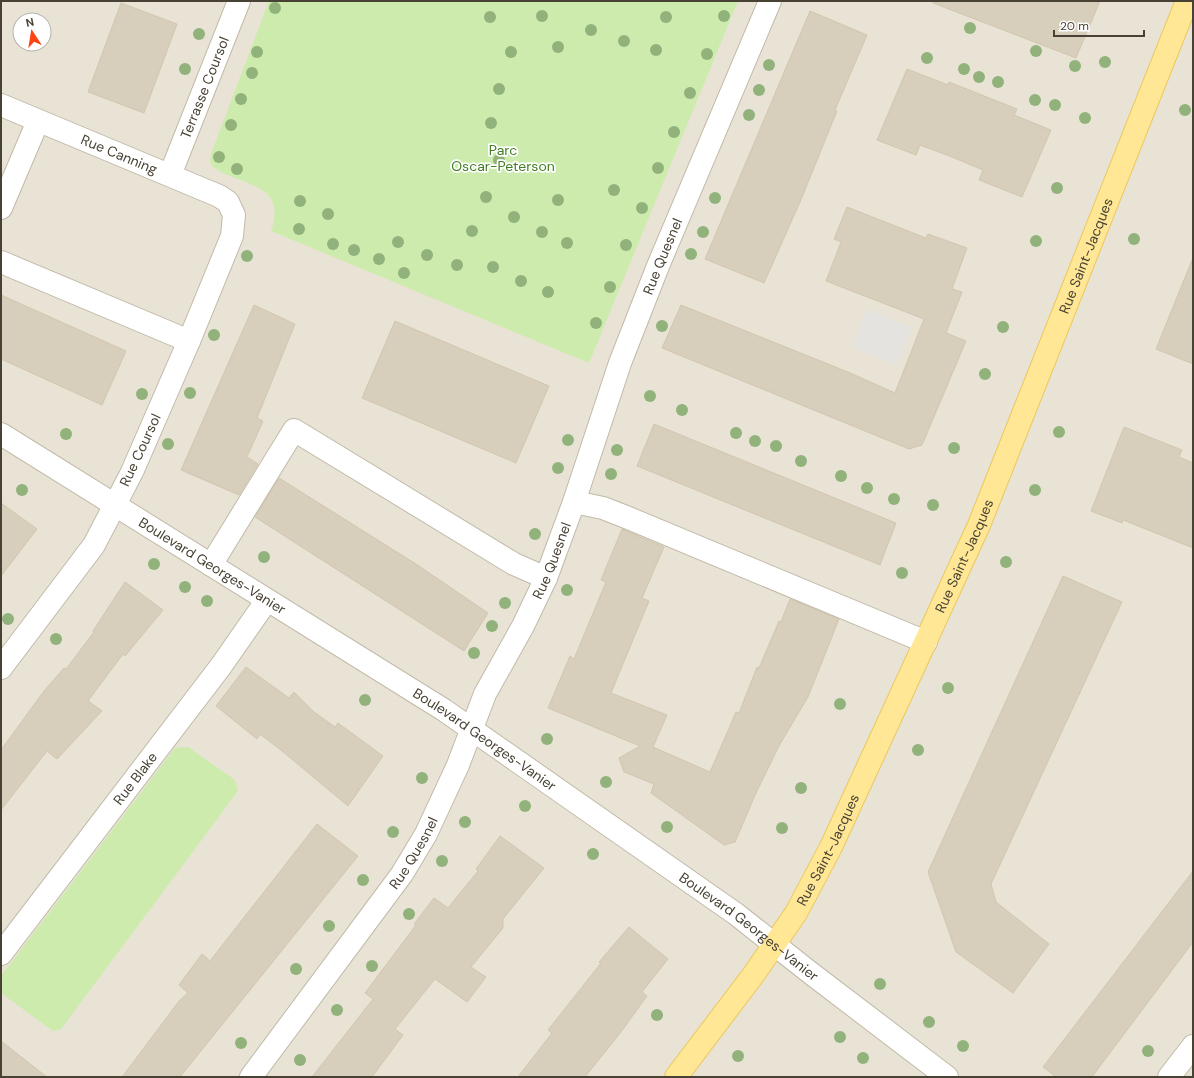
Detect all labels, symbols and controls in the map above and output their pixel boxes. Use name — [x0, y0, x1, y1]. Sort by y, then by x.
north arrow — [12, 12, 52, 52]
scale bar — [1054, 12, 1144, 38]
text: N — [25, 15, 35, 30]
text: 20 m — [1060, 18, 1089, 34]
street label: Terrasse Coursol — [176, 34, 233, 141]
street label: Rue Canning — [78, 130, 160, 178]
park label: Parc Oscar-Peterson — [451, 141, 555, 175]
street label: Rue Saint-Jacques — [1055, 195, 1117, 316]
street label: Rue Quesnel — [639, 215, 686, 297]
street label: Rue Coursol — [115, 411, 165, 489]
street label: Rue Saint-Jacques — [931, 497, 997, 616]
street label: Boulevard Georges-Vanier — [135, 513, 289, 618]
street label: Rue Quesnel — [528, 520, 575, 602]
street label: Boulevard Georges-Vanier — [410, 684, 560, 795]
street label: Rue Blake — [109, 748, 161, 808]
street label: Rue Saint-Jacques — [792, 791, 863, 909]
street label: Rue Quesnel — [385, 814, 442, 893]
street label: Boulevard Georges-Vanier — [676, 868, 822, 985]

